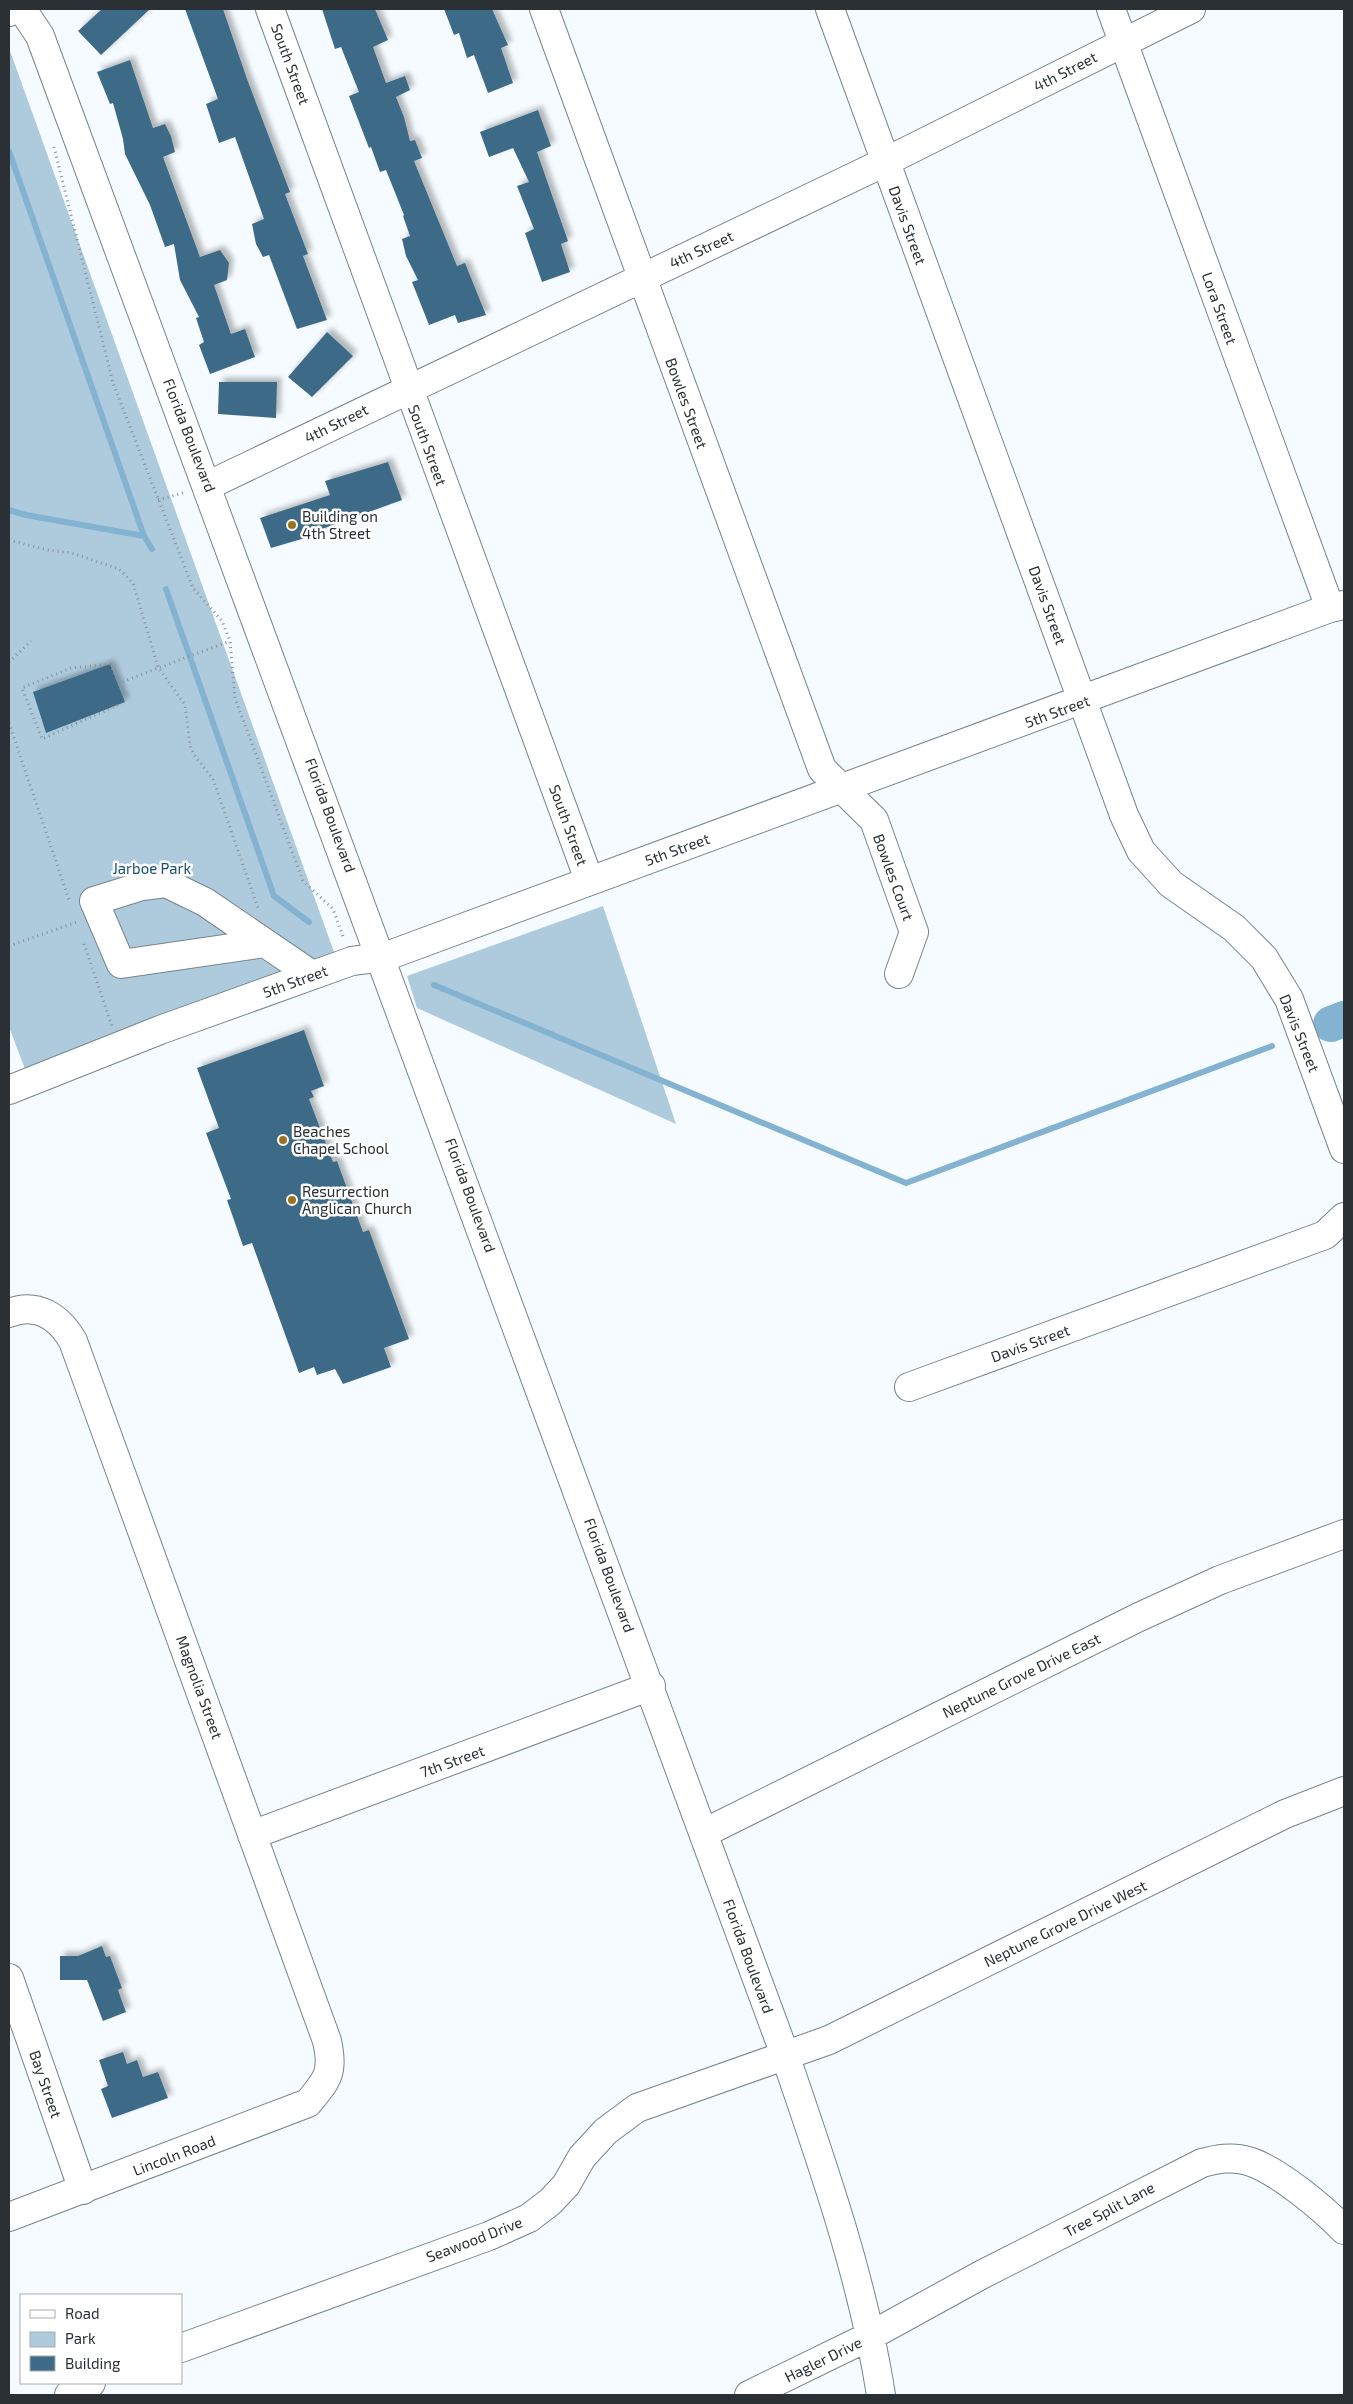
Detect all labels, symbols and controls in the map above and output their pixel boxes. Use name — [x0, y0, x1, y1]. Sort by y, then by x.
street label: South Street — [268, 21, 314, 107]
street label: 4th Street — [1030, 47, 1100, 95]
street label: Davis Street — [885, 183, 931, 267]
street label: 4th Street — [666, 226, 736, 272]
street label: Lora Street — [1199, 269, 1241, 347]
street label: Bowles Street — [662, 355, 712, 451]
street label: Florida Boulevard — [160, 376, 220, 494]
street label: 4th Street — [301, 400, 371, 446]
street label: South Street — [405, 402, 451, 488]
place label: Building on 4th Street — [302, 507, 378, 542]
marker: Building on 4th Street — [286, 519, 298, 531]
street label: Davis Street — [1025, 563, 1071, 647]
street label: 5th Street — [1022, 691, 1092, 731]
street label: Florida Boulevard — [302, 755, 360, 875]
street label: South Street — [546, 782, 592, 868]
street label: 5th Street — [642, 829, 712, 869]
street label: Bowles Court — [870, 831, 918, 923]
park label: Jarboe Park — [113, 859, 192, 877]
street label: 5th Street — [260, 961, 330, 1001]
street label: Davis Street — [1276, 991, 1324, 1075]
place label: Beaches Chapel School — [293, 1122, 389, 1157]
marker: Beaches Chapel School — [277, 1134, 289, 1146]
street label: Florida Boulevard — [442, 1135, 500, 1255]
place label: Resurrection Anglican Church — [302, 1182, 412, 1217]
marker: Resurrection Anglican Church — [286, 1194, 298, 1206]
street label: Davis Street — [988, 1320, 1072, 1366]
street label: Florida Boulevard — [581, 1515, 639, 1635]
street label: Neptune Grove Drive East — [939, 1629, 1103, 1721]
street label: Magnolia Street — [173, 1633, 227, 1741]
street label: 7th Street — [417, 1741, 487, 1781]
street label: Neptune Grove Drive West — [981, 1876, 1150, 1970]
street label: Florida Boulevard — [720, 1896, 778, 2016]
street label: Bay Street — [26, 2048, 66, 2120]
street label: Lincoln Road — [130, 2131, 218, 2179]
street label: Tree Split Lane — [1061, 2178, 1157, 2240]
street label: Seawood Drive — [423, 2212, 525, 2266]
legend — [20, 2294, 182, 2384]
text: Road — [65, 2304, 100, 2322]
text: Park — [65, 2329, 96, 2347]
street label: Hagler Drive — [781, 2333, 865, 2385]
text: Building — [65, 2354, 121, 2372]

